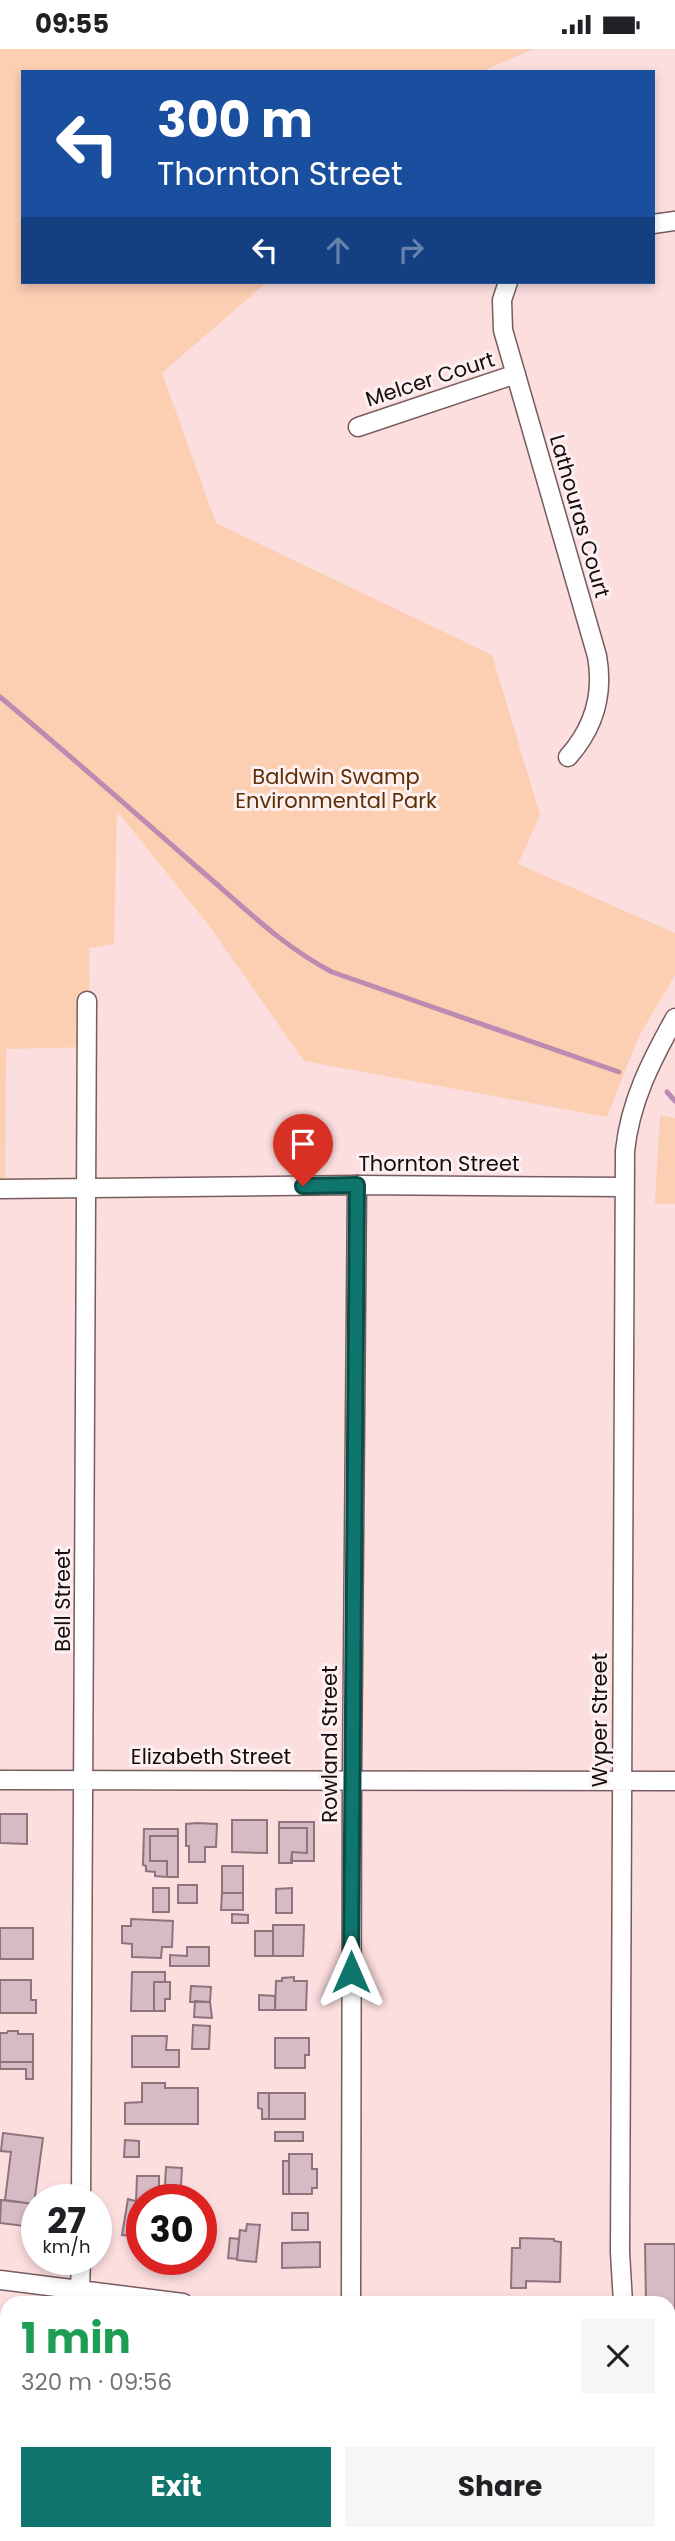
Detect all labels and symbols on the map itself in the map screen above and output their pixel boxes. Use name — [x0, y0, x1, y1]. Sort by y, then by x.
street label: Melcer Court — [362, 344, 498, 414]
street label: Lathouras Court — [543, 431, 617, 601]
park label: Baldwin Swamp Environmental Park — [235, 762, 437, 815]
pin — [273, 1114, 333, 1186]
street label: Thornton Street — [358, 1149, 520, 1178]
street label: Bell Street — [48, 1548, 77, 1652]
street label: Wyper Street — [585, 1653, 614, 1787]
street label: Rowland Street — [315, 1665, 344, 1823]
street label: Elizabeth Street — [131, 1742, 291, 1771]
position arrow — [314, 1935, 388, 2009]
speed limit sign: 30 — [126, 2184, 217, 2275]

